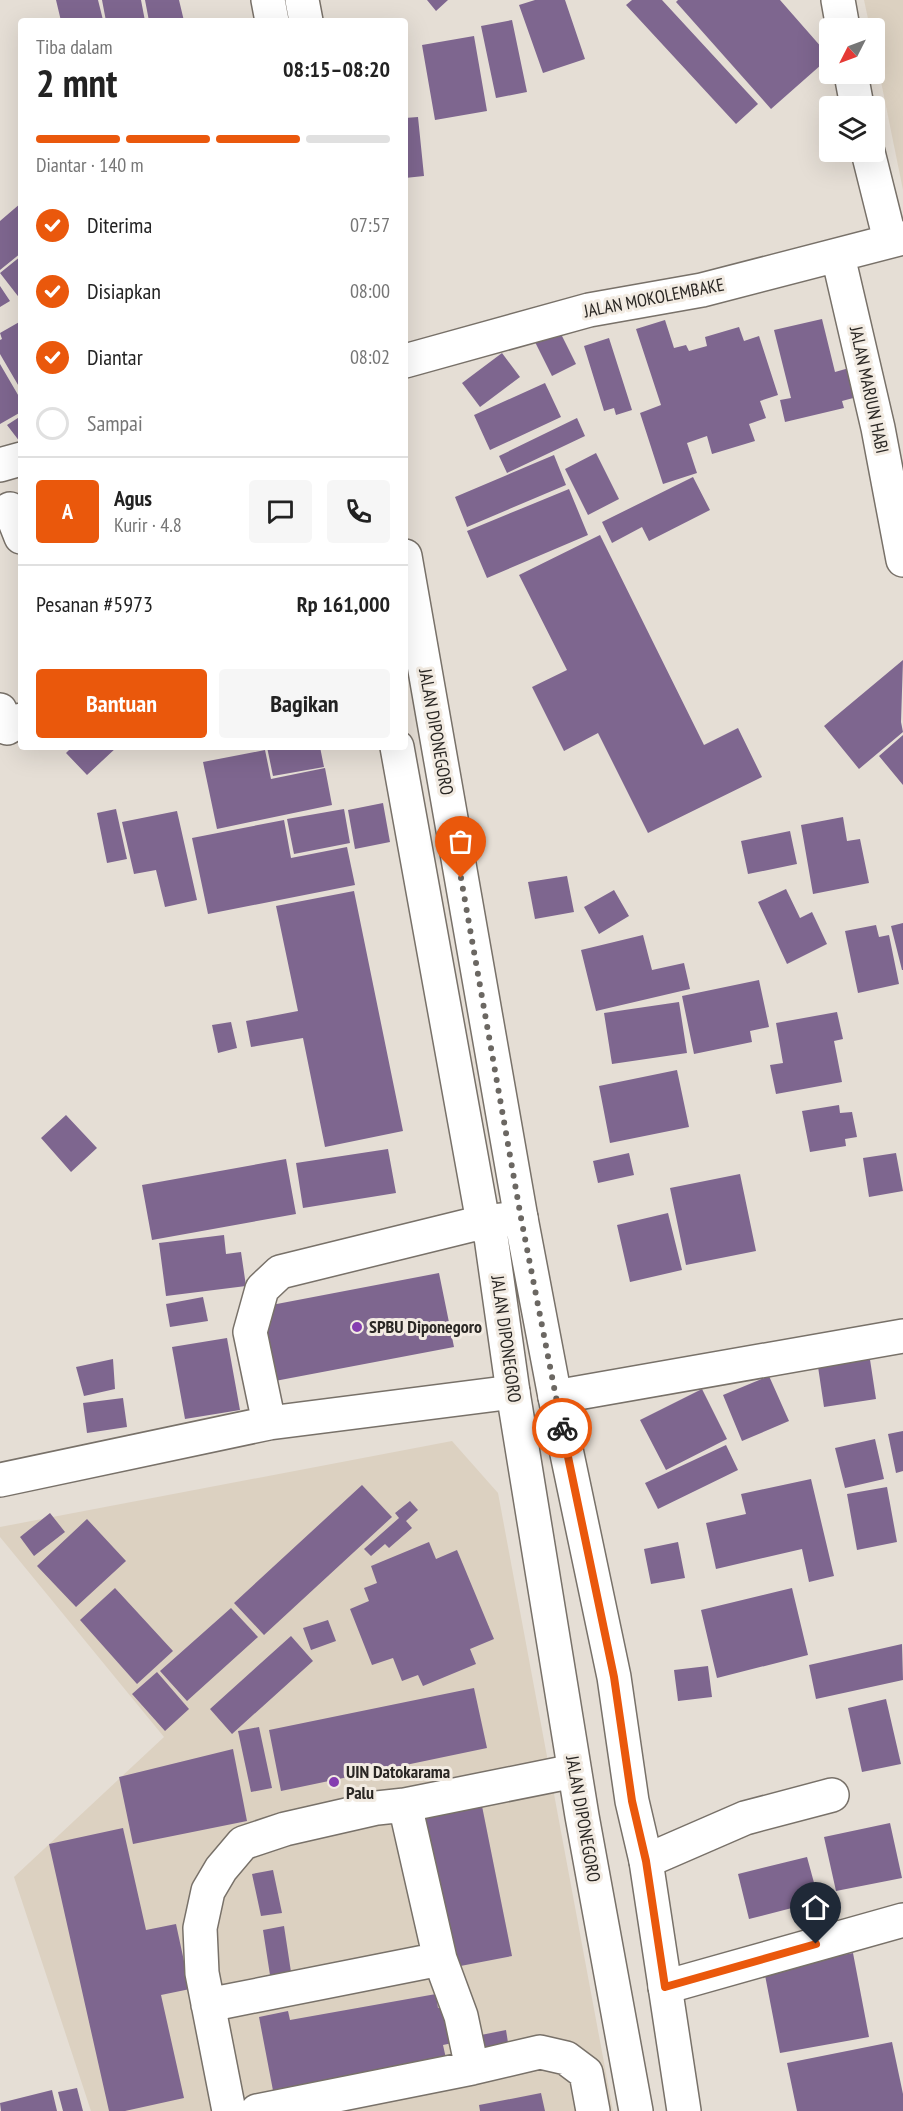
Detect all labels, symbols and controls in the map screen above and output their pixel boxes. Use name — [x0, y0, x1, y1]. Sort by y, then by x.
north arrow — [819, 18, 885, 84]
map controls — [819, 18, 885, 162]
text: Tiba dalam — [36, 34, 113, 60]
text: 08:15–08:20 — [283, 55, 390, 83]
text: 2 mnt — [36, 57, 117, 108]
button: layers — [819, 96, 885, 162]
text: Diantar · 140 m — [36, 152, 144, 178]
icon: check — [36, 209, 69, 242]
text: Diterima — [87, 211, 152, 239]
text: 07:57 — [350, 212, 390, 238]
street label: JALAN MOKOLEMBAKE — [581, 273, 726, 323]
icon: check — [36, 275, 69, 308]
text: Disiapkan — [87, 277, 161, 305]
text: 08:00 — [350, 278, 390, 304]
street label: JALAN MARJUN HABI — [845, 323, 894, 455]
icon: check — [36, 341, 69, 374]
text: Diantar — [87, 343, 143, 371]
text: 08:02 — [350, 344, 390, 370]
text: Sampai — [87, 409, 143, 437]
button: chat — [249, 480, 312, 543]
button: phone — [327, 480, 390, 543]
text: Agus — [114, 484, 152, 512]
text: A — [62, 497, 73, 525]
text: Kurir · 4.8 — [114, 512, 182, 538]
text: Pesanan #5973 — [36, 590, 153, 618]
text: Rp 161,000 — [297, 590, 390, 618]
street label: JALAN DIPONEGORO — [414, 666, 459, 797]
button: Bantuan — [36, 669, 207, 738]
button: Bagikan — [219, 669, 390, 738]
pin — [435, 816, 486, 878]
icon: bag — [444, 825, 477, 858]
street label: JALAN DIPONEGORO — [486, 1273, 527, 1404]
place label: SPBU Diponegoro — [369, 1315, 482, 1338]
marker: SPBU Diponegoro — [350, 1320, 364, 1334]
courier — [532, 1398, 592, 1458]
icon: bike — [546, 1412, 579, 1445]
street label: JALAN DIPONEGORO — [561, 1753, 606, 1884]
place label: UIN Datokarama Palu — [346, 1760, 450, 1804]
marker: UIN Datokarama Palu — [327, 1775, 341, 1789]
pin — [790, 1882, 841, 1944]
icon: home — [799, 1891, 832, 1924]

